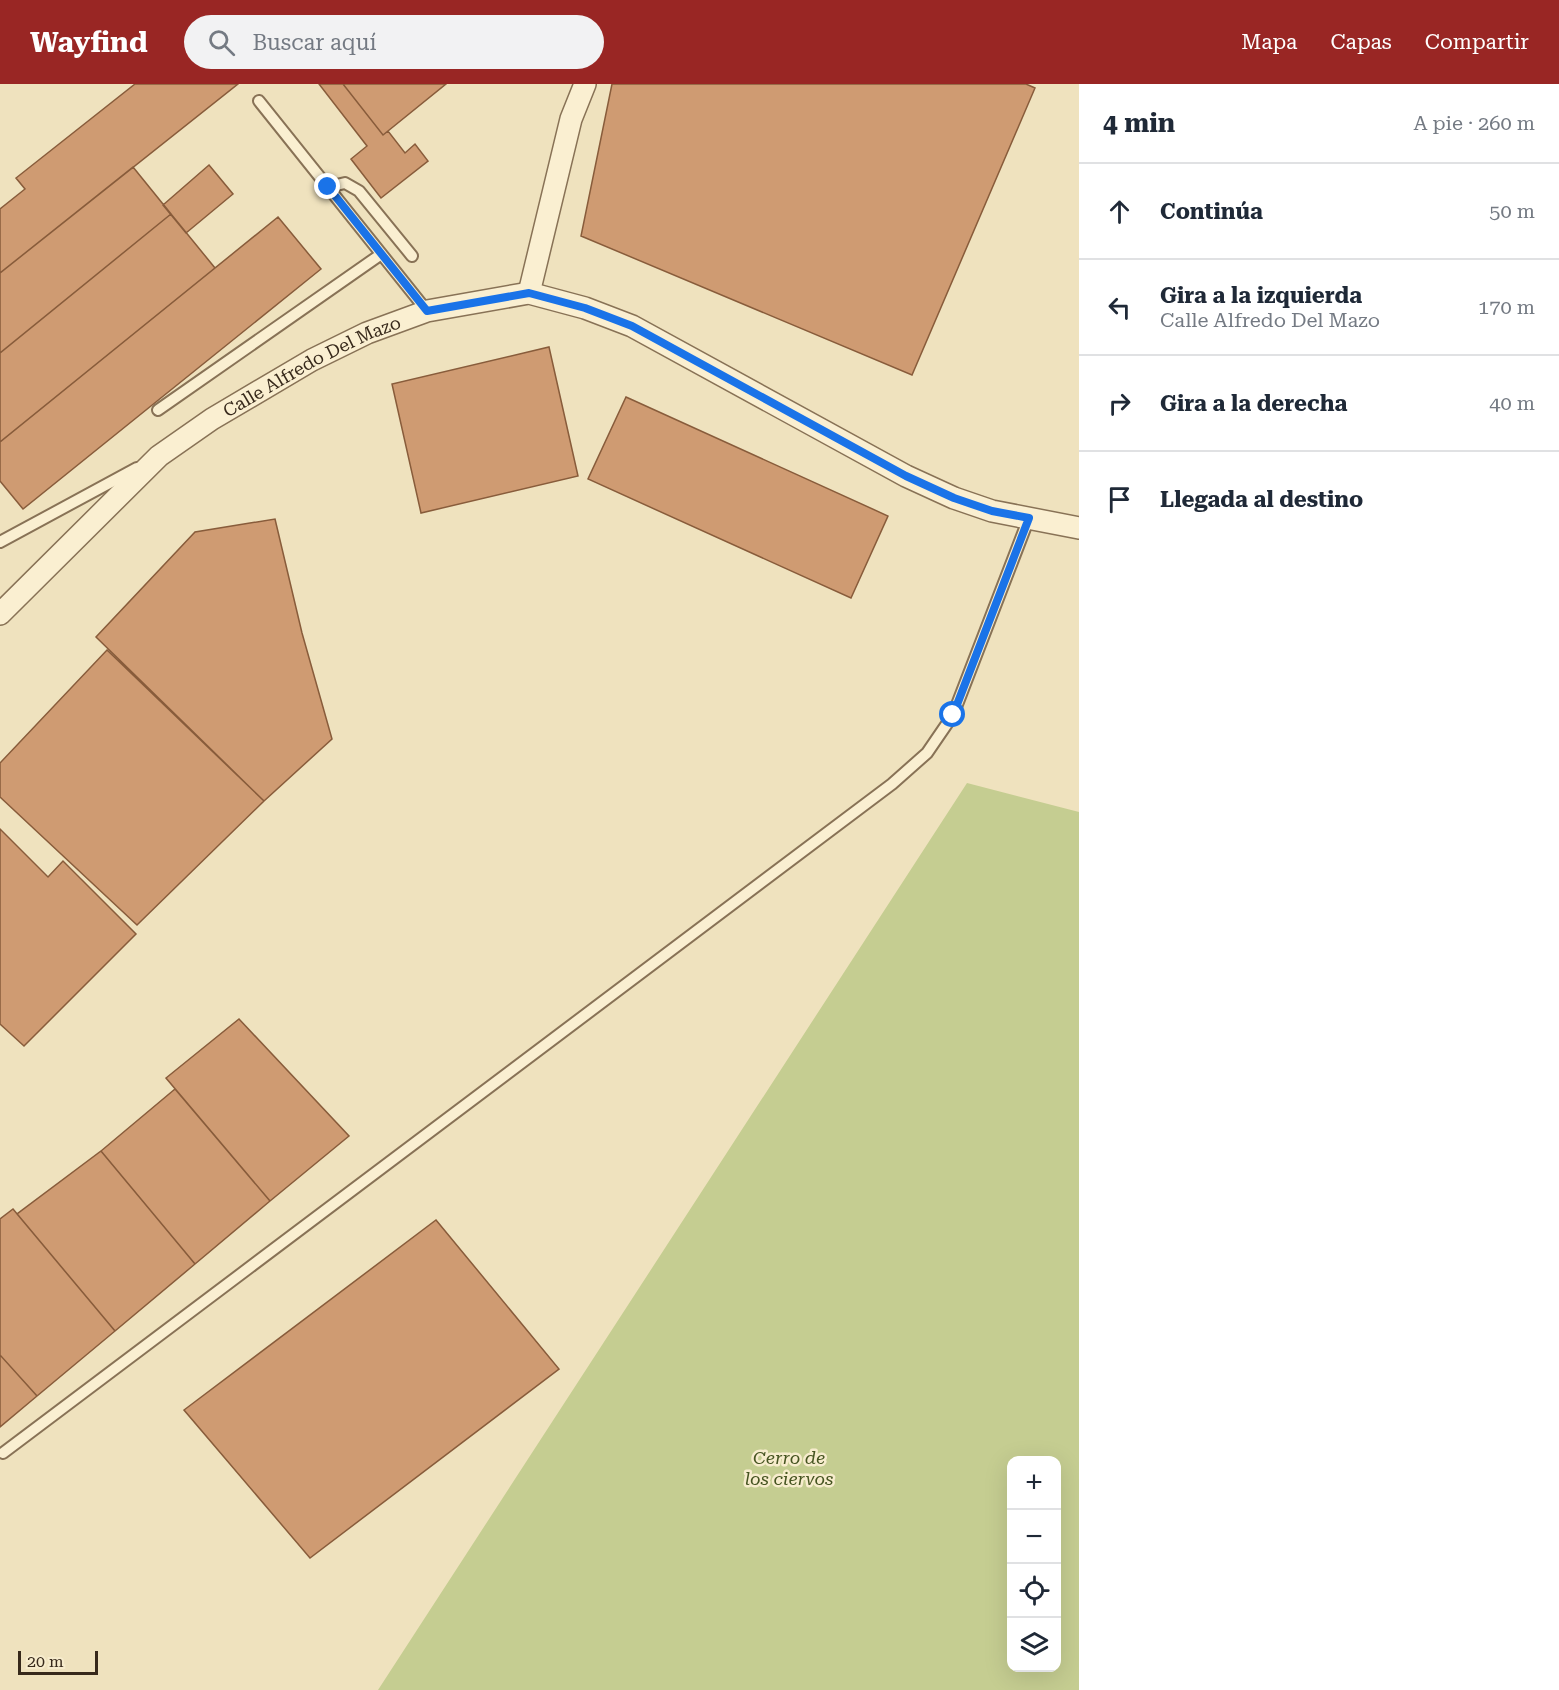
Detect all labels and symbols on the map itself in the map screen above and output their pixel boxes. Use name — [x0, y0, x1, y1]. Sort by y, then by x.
route end — [314, 173, 340, 199]
street label: Calle Alfredo Del Mazo — [219, 311, 403, 421]
route start — [939, 701, 965, 727]
park label: Cerro de los ciervos — [745, 1447, 833, 1489]
scale bar — [18, 1648, 98, 1676]

